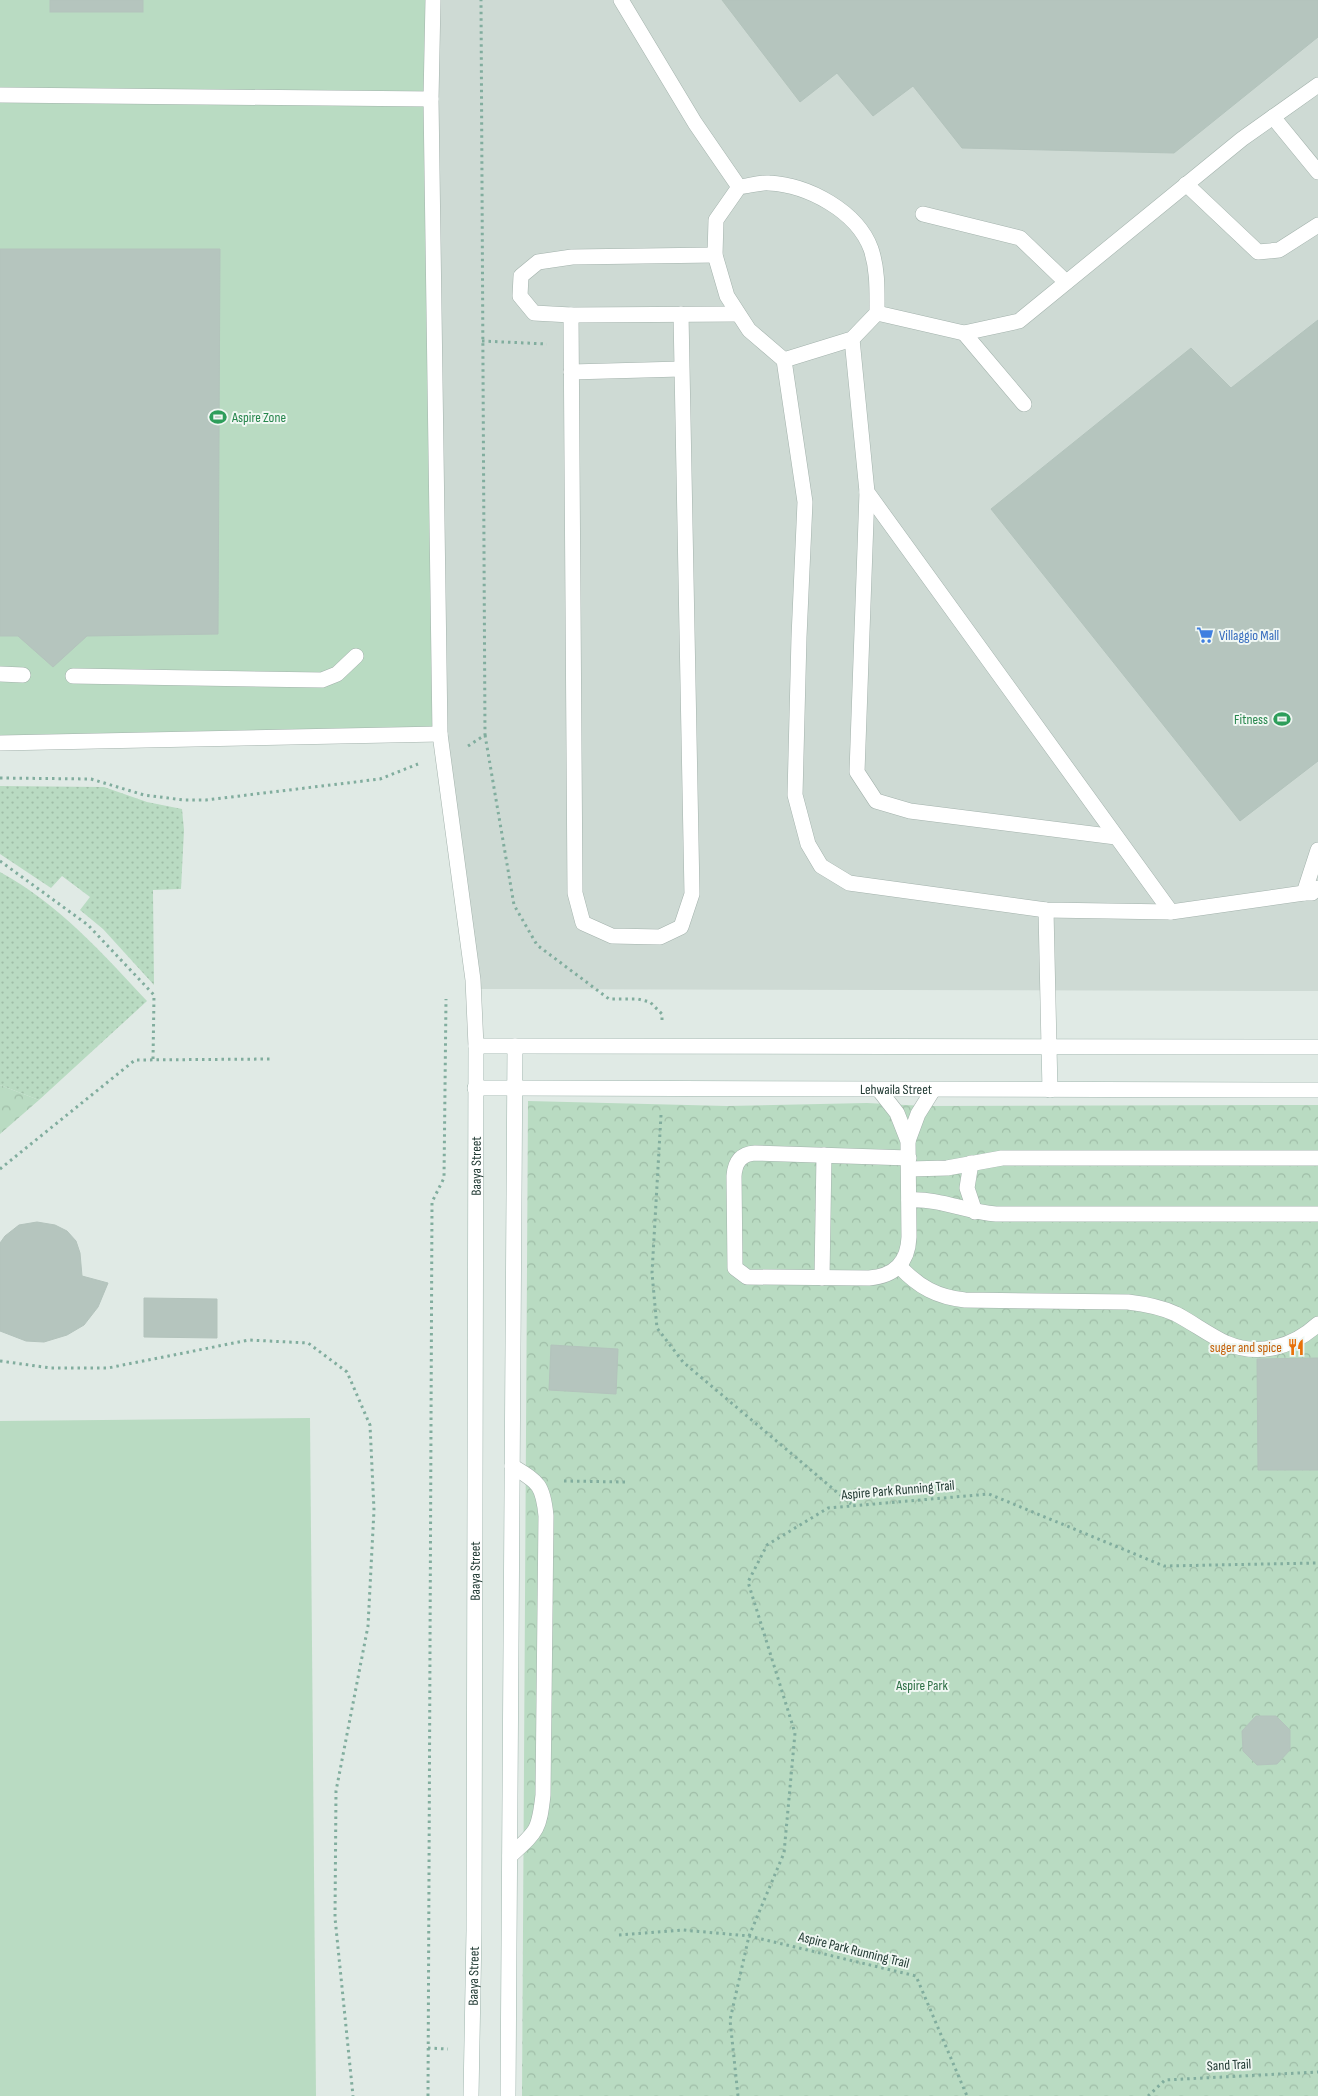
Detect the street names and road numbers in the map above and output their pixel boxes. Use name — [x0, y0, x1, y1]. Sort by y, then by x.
street label: Lehwaila Street — [860, 1080, 932, 1098]
street label: Baaya Street — [467, 1136, 484, 1196]
street label: Aspire Park Running Trail — [840, 1477, 955, 1504]
street label: Baaya Street — [466, 1541, 483, 1601]
street label: Aspire Park Running Trail — [796, 1928, 911, 1972]
street label: Baaya Street — [464, 1946, 482, 2006]
street label: Sand Trail — [1206, 2055, 1252, 2075]

